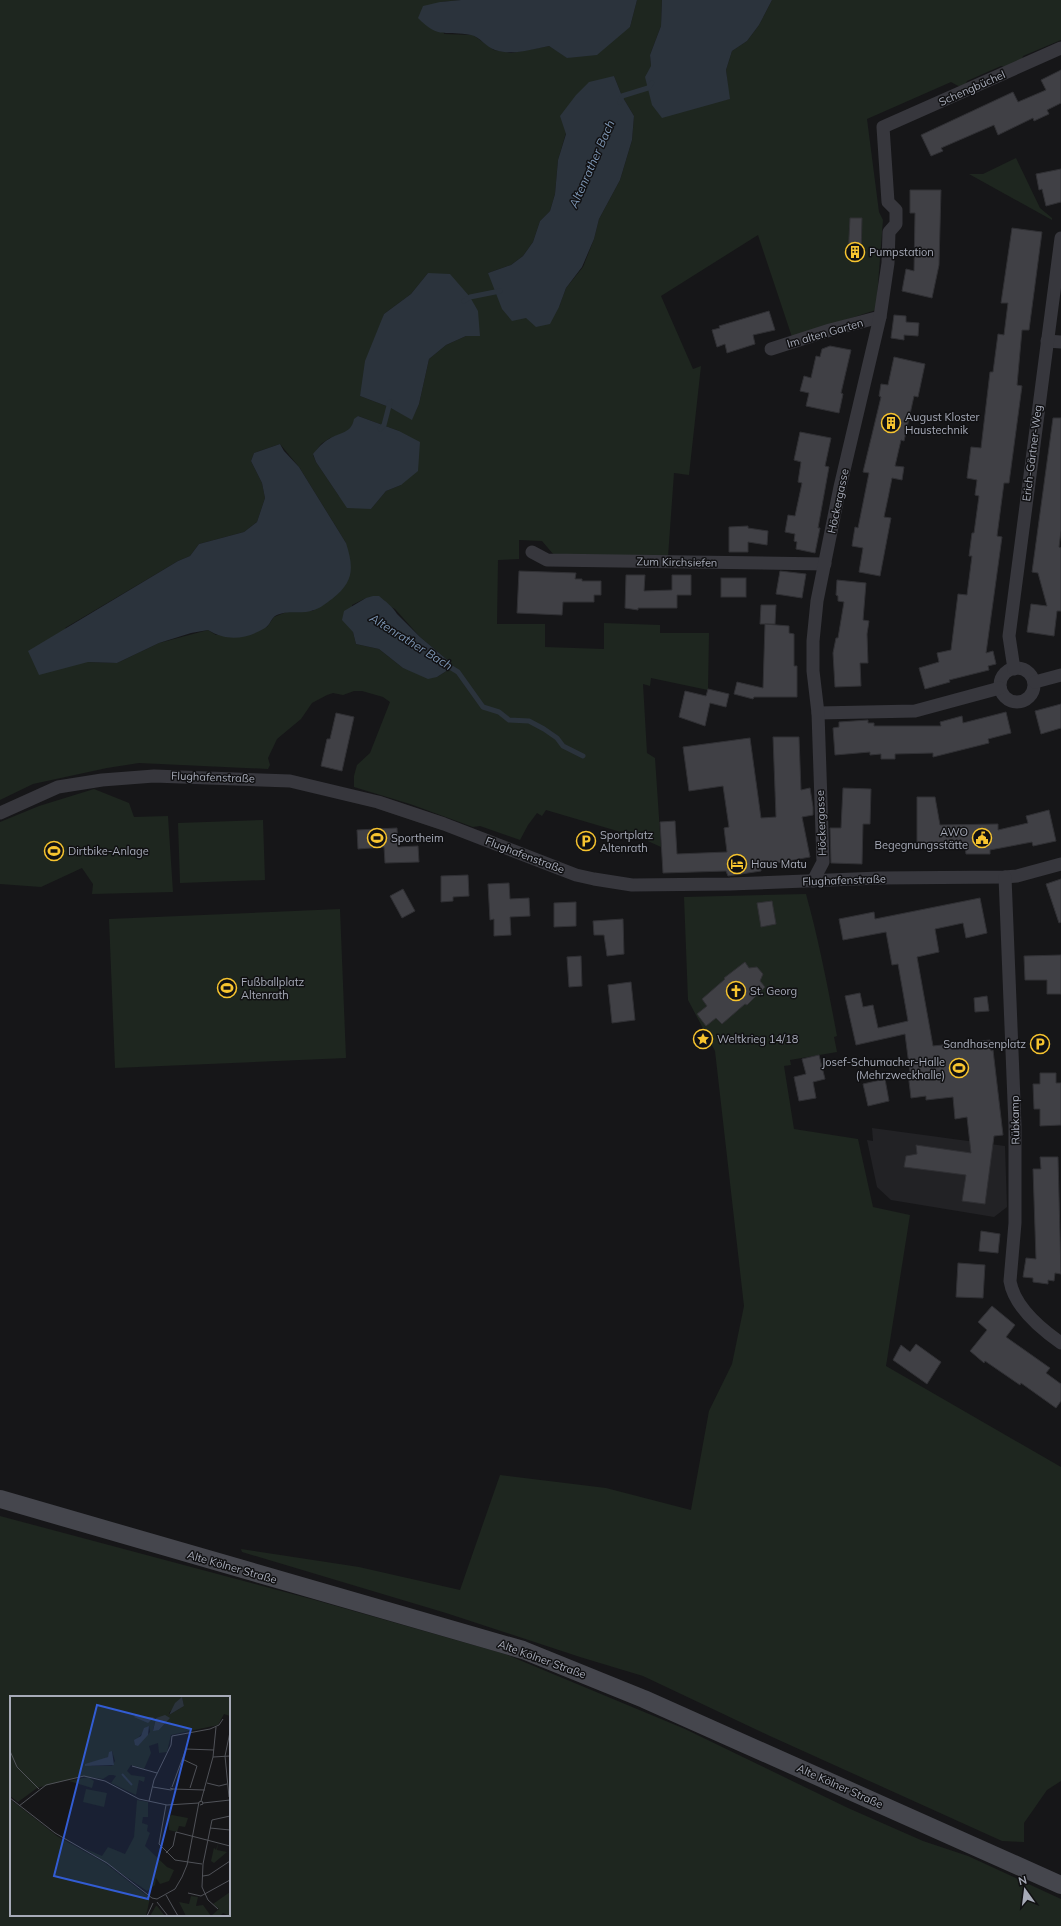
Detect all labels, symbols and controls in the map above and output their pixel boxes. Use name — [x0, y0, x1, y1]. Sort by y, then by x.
street label: Schengbüchel — [937, 67, 1007, 109]
water label: Altenrather Bach — [565, 118, 618, 211]
building icon: Pumpstation — [844, 241, 866, 263]
place label: Pumpstation — [869, 245, 934, 259]
street label: Im alten Garten — [785, 315, 865, 351]
street label: Erich-Gärtner-Weg — [1019, 404, 1045, 502]
place label: August Kloster Haustechnik — [905, 410, 980, 437]
building icon: August Kloster Haustechnik — [880, 412, 902, 434]
street label: Höckergasse — [824, 467, 852, 535]
street label: Zum Kirchsiefen — [636, 554, 718, 570]
water label: Altenrather Bach — [366, 610, 455, 673]
street label: Flughafenstraße — [171, 769, 255, 785]
street label: Höckergasse — [813, 790, 829, 856]
place label: AWO Begegnungsstätte — [875, 825, 968, 852]
sports icon: Sportheim — [366, 827, 388, 849]
public building icon: AWO Begegnungsstätte — [971, 827, 993, 849]
place label: Sportplatz Altenrath — [600, 828, 654, 855]
parking icon: Sportplatz Altenrath — [575, 830, 597, 852]
place label: Sportheim — [391, 831, 444, 845]
street label: Flughafenstraße — [483, 833, 567, 877]
sports icon: Dirtbike-Anlage — [43, 840, 65, 862]
place label: Dirtbike-Anlage — [68, 844, 149, 858]
hotel icon: Haus Matu — [726, 853, 748, 875]
place label: Haus Matu — [751, 857, 807, 871]
street label: Flughafenstraße — [802, 872, 886, 888]
place label: Fußballplatz Altenrath — [241, 975, 304, 1002]
sports icon: Fußballplatz Altenrath — [216, 977, 238, 999]
church icon: St. Georg — [725, 980, 747, 1002]
place label: St. Georg — [750, 984, 797, 998]
place icon: Weltkrieg 14/18 — [692, 1028, 714, 1050]
place label: Weltkrieg 14/18 — [717, 1032, 799, 1046]
parking icon: Sandhasenplatz — [1029, 1033, 1051, 1055]
place label: Sandhasenplatz — [943, 1037, 1026, 1051]
place label: Josef-Schumacher-Halle (Mehrzweckhalle) — [822, 1055, 945, 1082]
sports icon: Josef-Schumacher-Halle (Mehrzweckhalle) — [948, 1057, 970, 1079]
street label: Rübkamp — [1008, 1095, 1022, 1145]
street label: Alte Kölner Straße — [186, 1548, 278, 1586]
street label: Alte Kölner Straße — [496, 1637, 588, 1681]
inset map — [10, 1696, 230, 1916]
street label: Alte Kölner Straße — [795, 1761, 885, 1811]
north arrow — [1005, 1870, 1045, 1910]
text: N — [1017, 1872, 1028, 1888]

